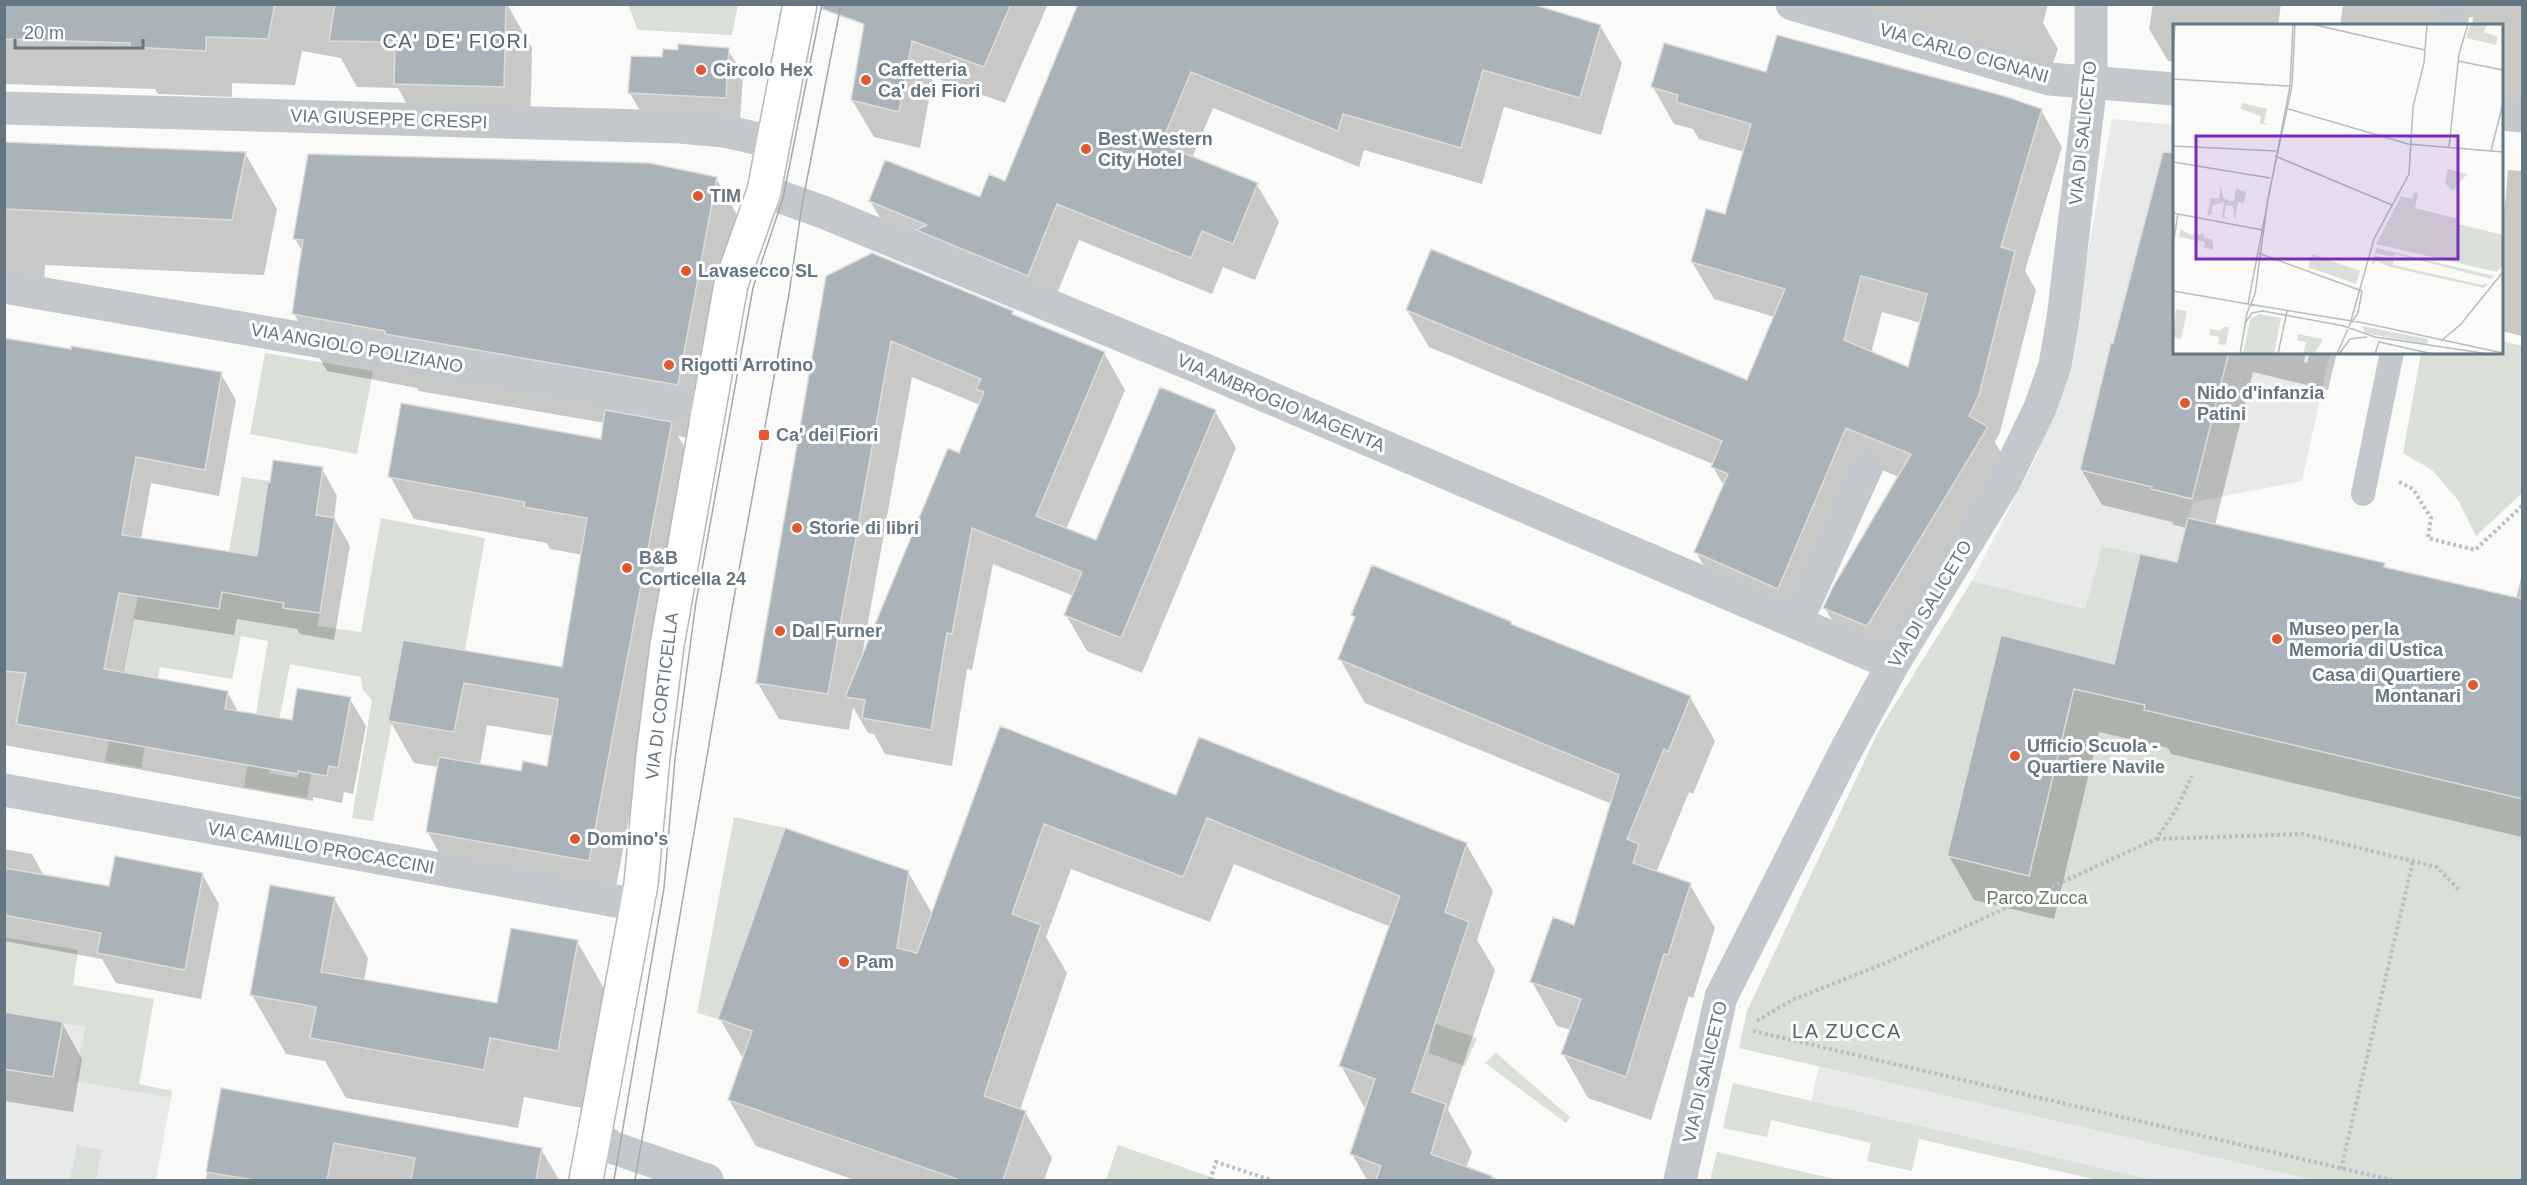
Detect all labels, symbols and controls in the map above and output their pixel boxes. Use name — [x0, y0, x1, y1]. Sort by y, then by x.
scale bar — [15, 12, 142, 50]
street label: VIA CARLO CIGNANI — [1877, 19, 2051, 87]
text: 20 m — [24, 23, 64, 43]
inset map — [2173, 24, 2503, 354]
district label: CA' DE' FIORI — [382, 30, 530, 52]
place label: Circolo Hex — [713, 60, 813, 80]
place label: Caffetteria Ca' dei Fiori — [878, 60, 980, 101]
street label: VIA DI SALICETO — [2065, 60, 2101, 206]
marker: Circolo Hex — [694, 63, 708, 77]
marker: Caffetteria Ca' dei Fiori — [859, 73, 873, 87]
street label: VIA GIUSEPPE CRESPI — [290, 106, 488, 132]
place label: Best Western City Hotel — [1098, 129, 1213, 170]
marker: Best Western City Hotel — [1079, 142, 1093, 156]
place label: TIM — [710, 186, 741, 206]
marker: TIM — [691, 189, 705, 203]
place label: Lavasecco SL — [698, 261, 818, 281]
marker: Lavasecco SL — [679, 264, 693, 278]
street label: VIA ANGIOLO POLIZIANO — [249, 319, 465, 377]
street label: VIA AMBROGIO MAGENTA — [1174, 350, 1388, 456]
place label: Rigotti Arrotino — [681, 355, 813, 375]
marker: Rigotti Arrotino — [662, 358, 676, 372]
place label: Nido d'infanzia Patini — [2197, 383, 2325, 424]
marker: Nido d'infanzia Patini — [2178, 396, 2192, 410]
place label: Ca' dei Fiori — [776, 425, 878, 445]
marker: Ca' dei Fiori — [757, 428, 771, 442]
place label: Storie di libri — [809, 518, 919, 538]
marker: Storie di libri — [790, 521, 804, 535]
street label: VIA DI SALICETO — [1884, 537, 1976, 671]
place label: B&B Corticella 24 — [639, 548, 746, 589]
marker: B&B Corticella 24 — [620, 561, 634, 575]
street label: VIA DI CORTICELLA — [642, 611, 682, 781]
place label: Museo per la Memoria di Ustica — [2289, 619, 2444, 660]
place label: Dal Furner — [792, 621, 882, 641]
marker: Dal Furner — [773, 624, 787, 638]
marker: Museo per la Memoria di Ustica — [2270, 632, 2284, 646]
place label: Casa di Quartiere Montanari — [2312, 665, 2461, 706]
marker: Casa di Quartiere Montanari — [2466, 678, 2480, 692]
place label: Ufficio Scuola - Quartiere Navile — [2027, 736, 2165, 777]
marker: Ufficio Scuola - Quartiere Navile — [2008, 749, 2022, 763]
street label: VIA CAMILLO PROCACCINI — [206, 818, 436, 878]
place label: Domino's — [587, 829, 668, 849]
marker: Domino's — [568, 832, 582, 846]
park label: Parco Zucca — [1986, 888, 2089, 908]
place label: Pam — [856, 952, 894, 972]
marker: Pam — [837, 955, 851, 969]
street label: VIA DI SALICETO — [1679, 999, 1731, 1145]
district label: LA ZUCCA — [1792, 1020, 1902, 1042]

